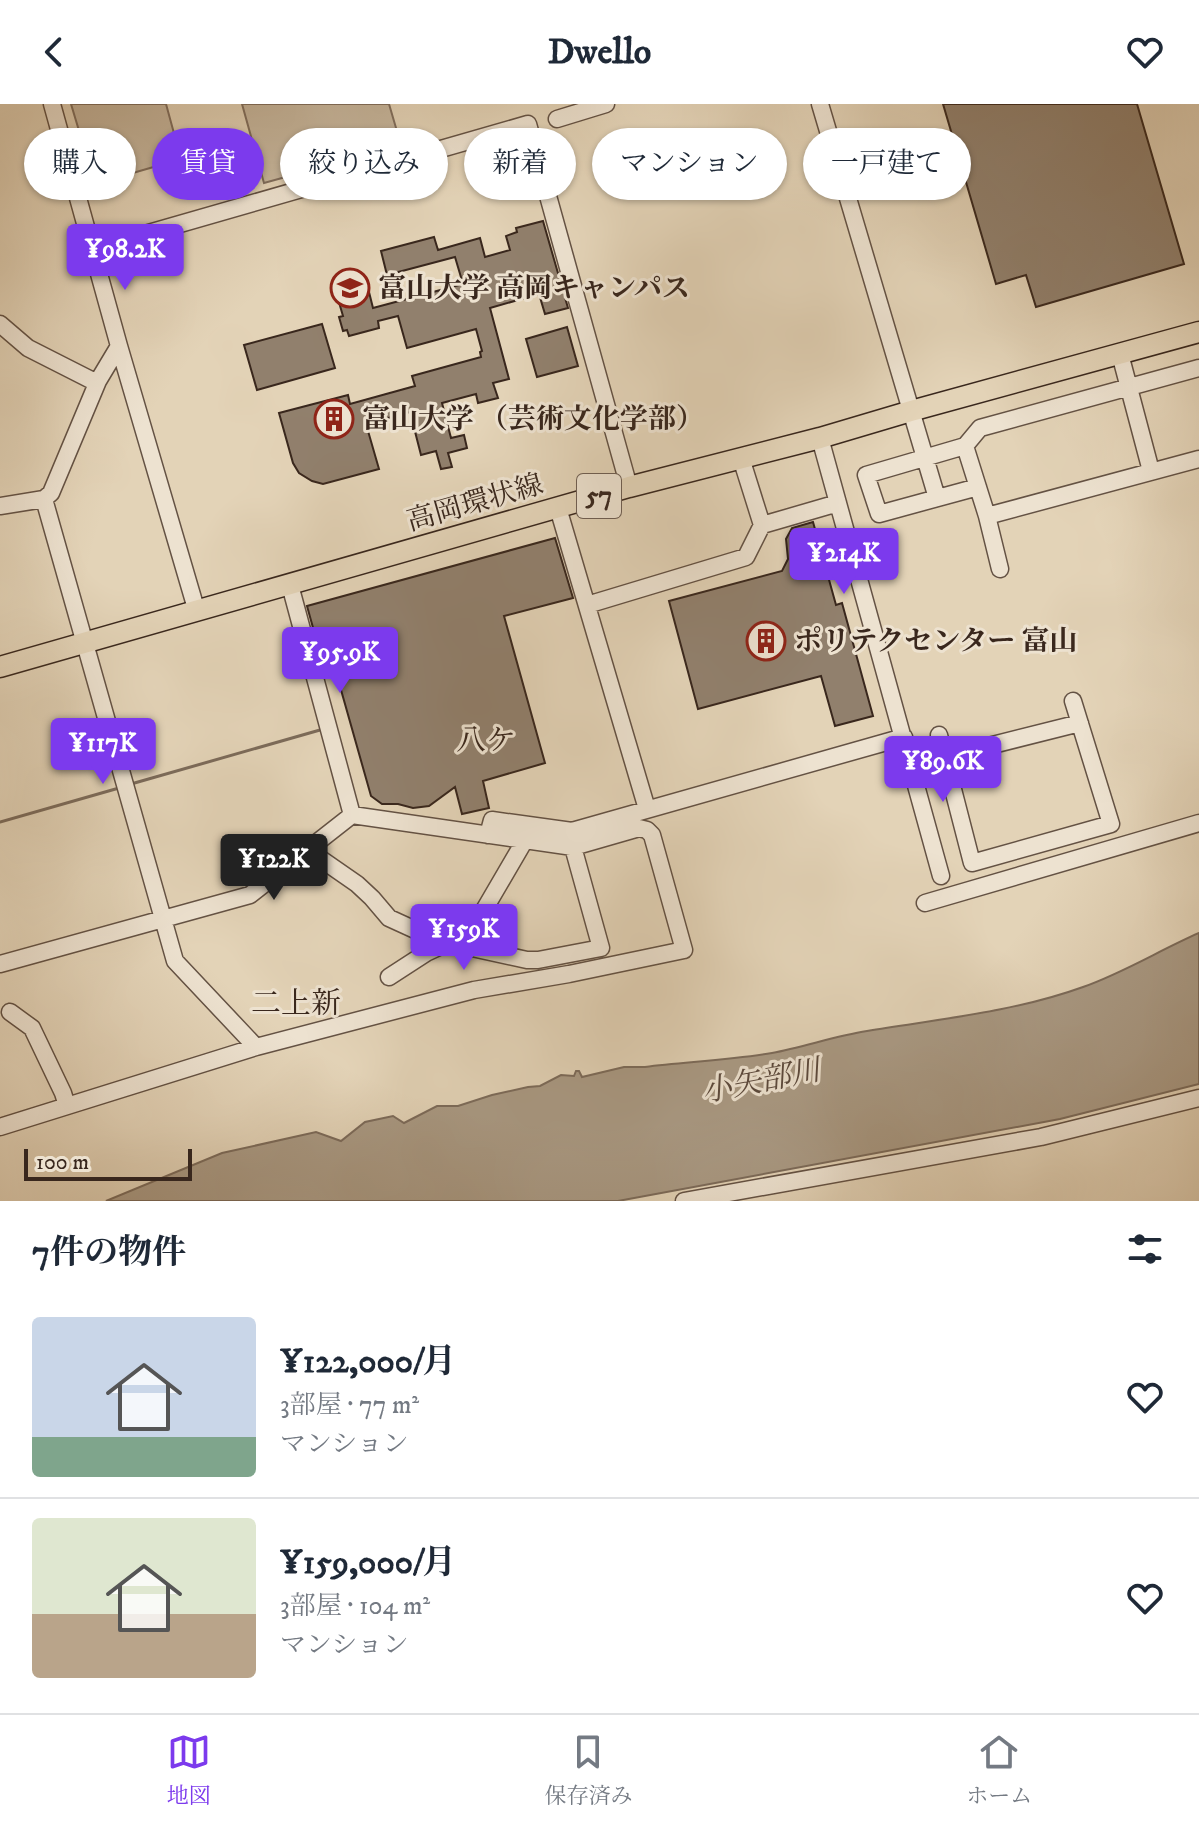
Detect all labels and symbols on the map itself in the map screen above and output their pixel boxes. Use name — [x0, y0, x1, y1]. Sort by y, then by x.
pin: ¥98.2K — [60, 224, 190, 292]
school or university icon: 富山大学 高岡キャンパス — [329, 267, 371, 309]
place label: 富山大学 高岡キャンパス — [378, 271, 690, 306]
building icon: 富山大学 （芸術文化学部） — [313, 398, 355, 440]
place label: 富山大学 （芸術文化学部） — [362, 402, 704, 437]
street label: 高岡環状線 — [403, 467, 547, 539]
road number: 57 — [577, 474, 621, 518]
pin: ¥214K — [788, 528, 900, 596]
building icon: ポリテクセンター 富山 — [745, 620, 787, 662]
place label: ポリテクセンター 富山 — [794, 624, 1077, 659]
pin: ¥95.9K — [275, 627, 405, 695]
pin: ¥117K — [47, 718, 159, 786]
district label: 八ケ — [456, 723, 516, 760]
pin: ¥89.6K — [878, 736, 1008, 804]
pin: ¥122K — [218, 834, 330, 902]
pin: ¥159K — [408, 904, 520, 972]
district label: 二上新 — [251, 986, 341, 1023]
water label: 小矢部川 — [699, 1052, 826, 1112]
scale bar — [24, 1145, 192, 1181]

